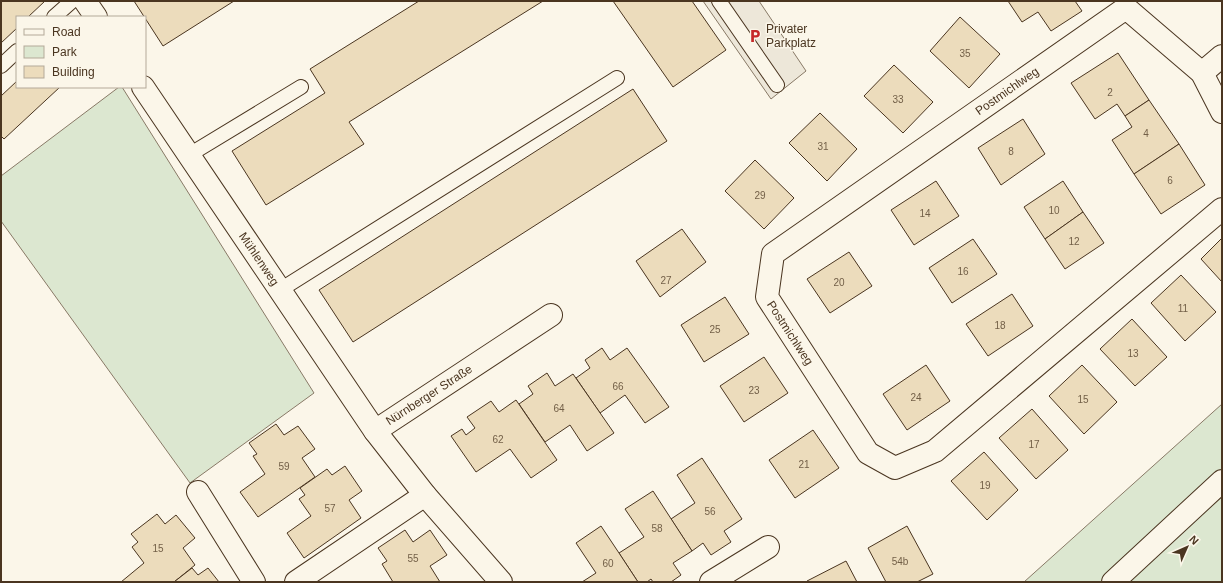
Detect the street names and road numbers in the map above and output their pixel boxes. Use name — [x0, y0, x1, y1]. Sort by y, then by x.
street label: Postmichlweg — [973, 64, 1041, 118]
street label: Mühlenweg — [236, 230, 282, 288]
street label: Postmichlweg — [764, 298, 816, 368]
street label: Nürnberger Straße — [383, 362, 475, 428]

